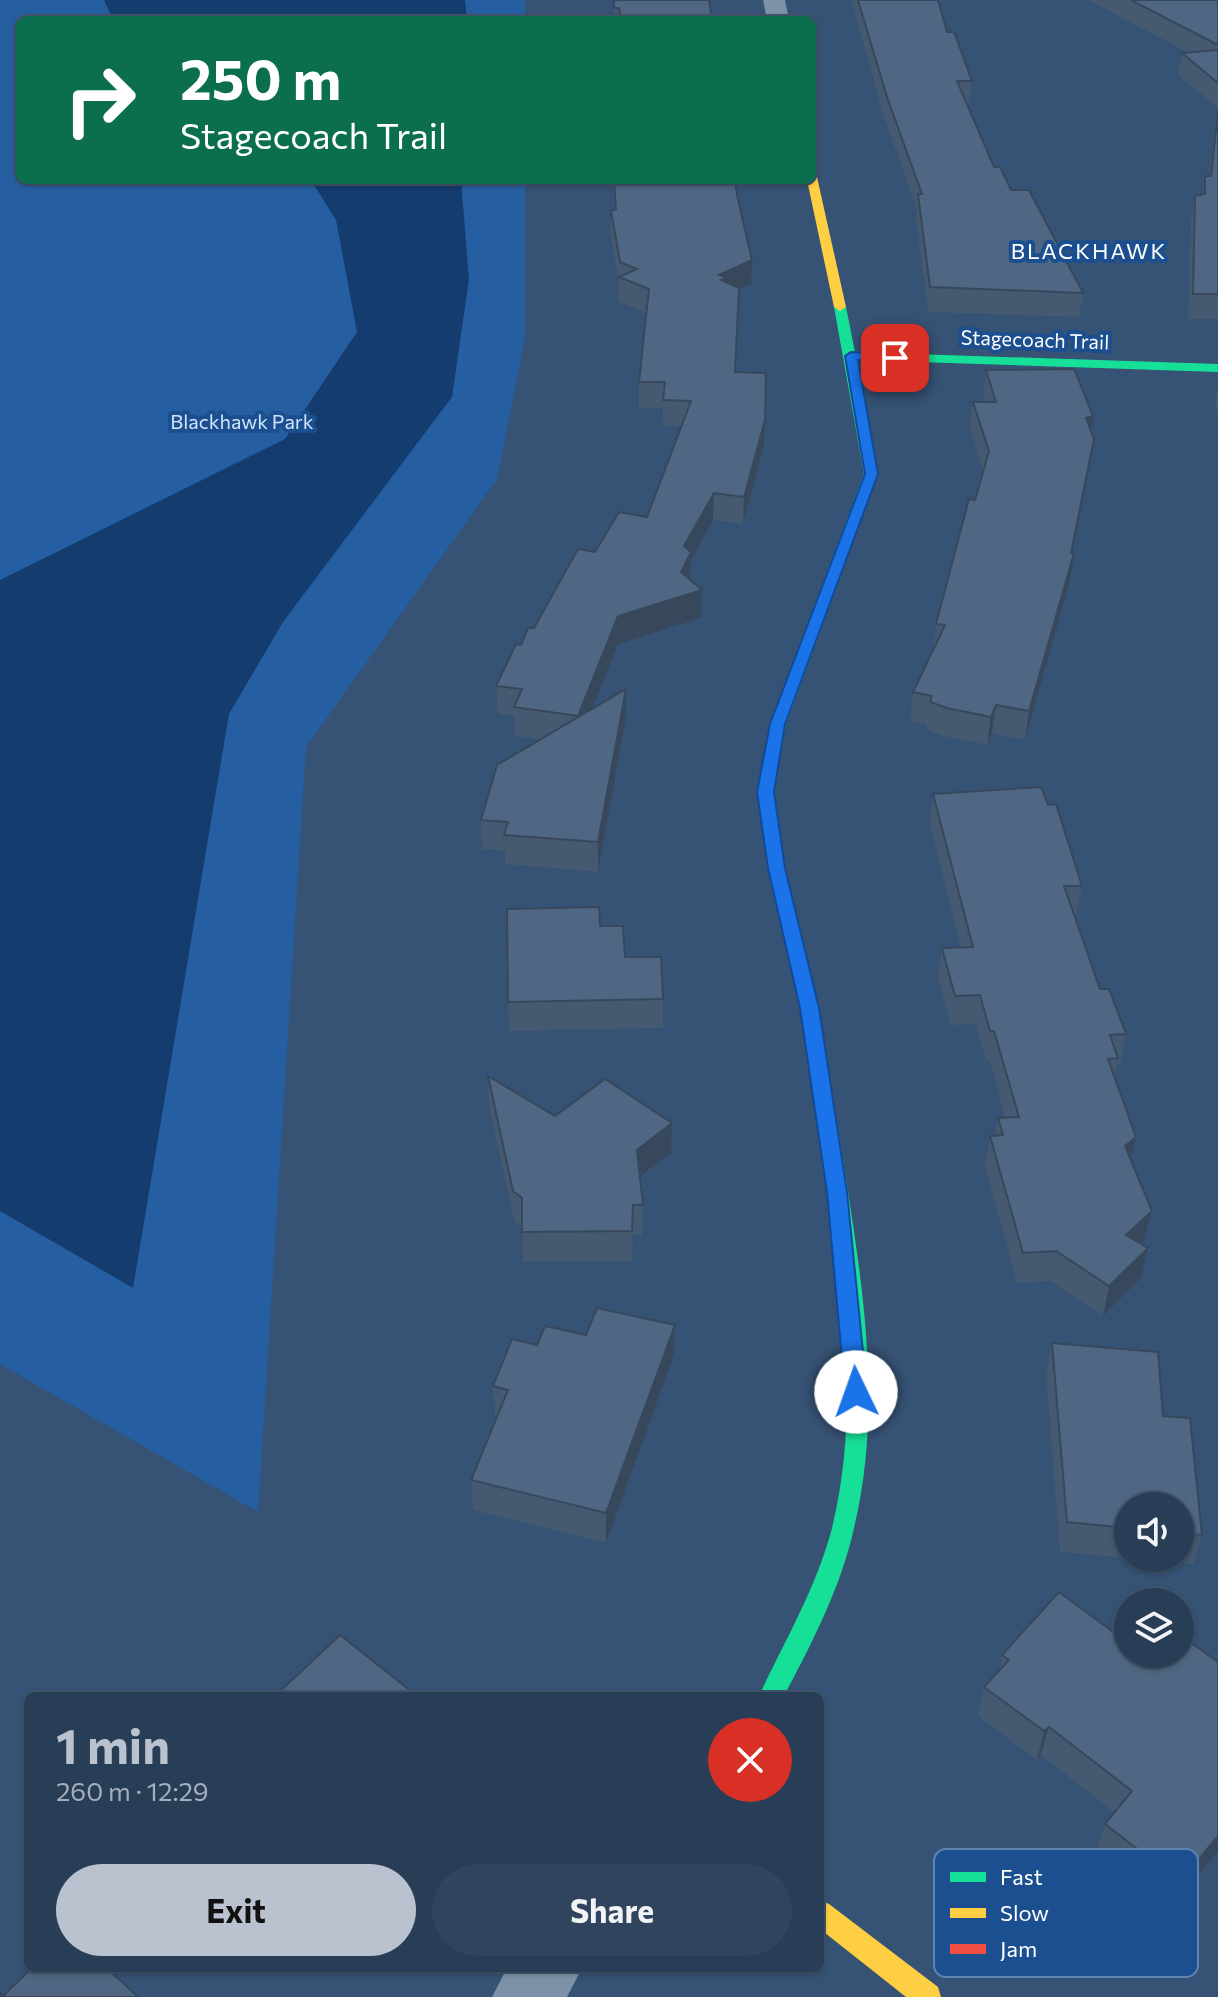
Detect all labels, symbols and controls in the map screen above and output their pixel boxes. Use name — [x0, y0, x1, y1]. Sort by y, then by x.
text: 250 m — [180, 43, 341, 112]
icon: right — [48, 48, 152, 152]
text: Stagecoach Trail — [180, 112, 447, 156]
district label: BLACKHAWK — [1011, 237, 1167, 264]
pin — [861, 324, 929, 392]
street label: Stagecoach Trail — [960, 324, 1110, 354]
icon: arrive — [873, 336, 917, 380]
park label: Blackhawk Park — [170, 409, 314, 433]
position arrow — [814, 1350, 898, 1434]
map controls — [1114, 1492, 1194, 1668]
button: sound — [1114, 1492, 1194, 1572]
button: layers — [1114, 1588, 1194, 1668]
text: 1 min — [56, 1715, 170, 1774]
button: close — [708, 1718, 792, 1802]
text: 260 m · 12:29 — [56, 1775, 209, 1806]
legend — [934, 1849, 1198, 1977]
text: Fast — [1000, 1863, 1043, 1890]
button: Exit — [56, 1864, 416, 1956]
button: Share — [432, 1864, 792, 1956]
text: Slow — [1000, 1899, 1049, 1926]
text: Jam — [1000, 1935, 1037, 1962]

